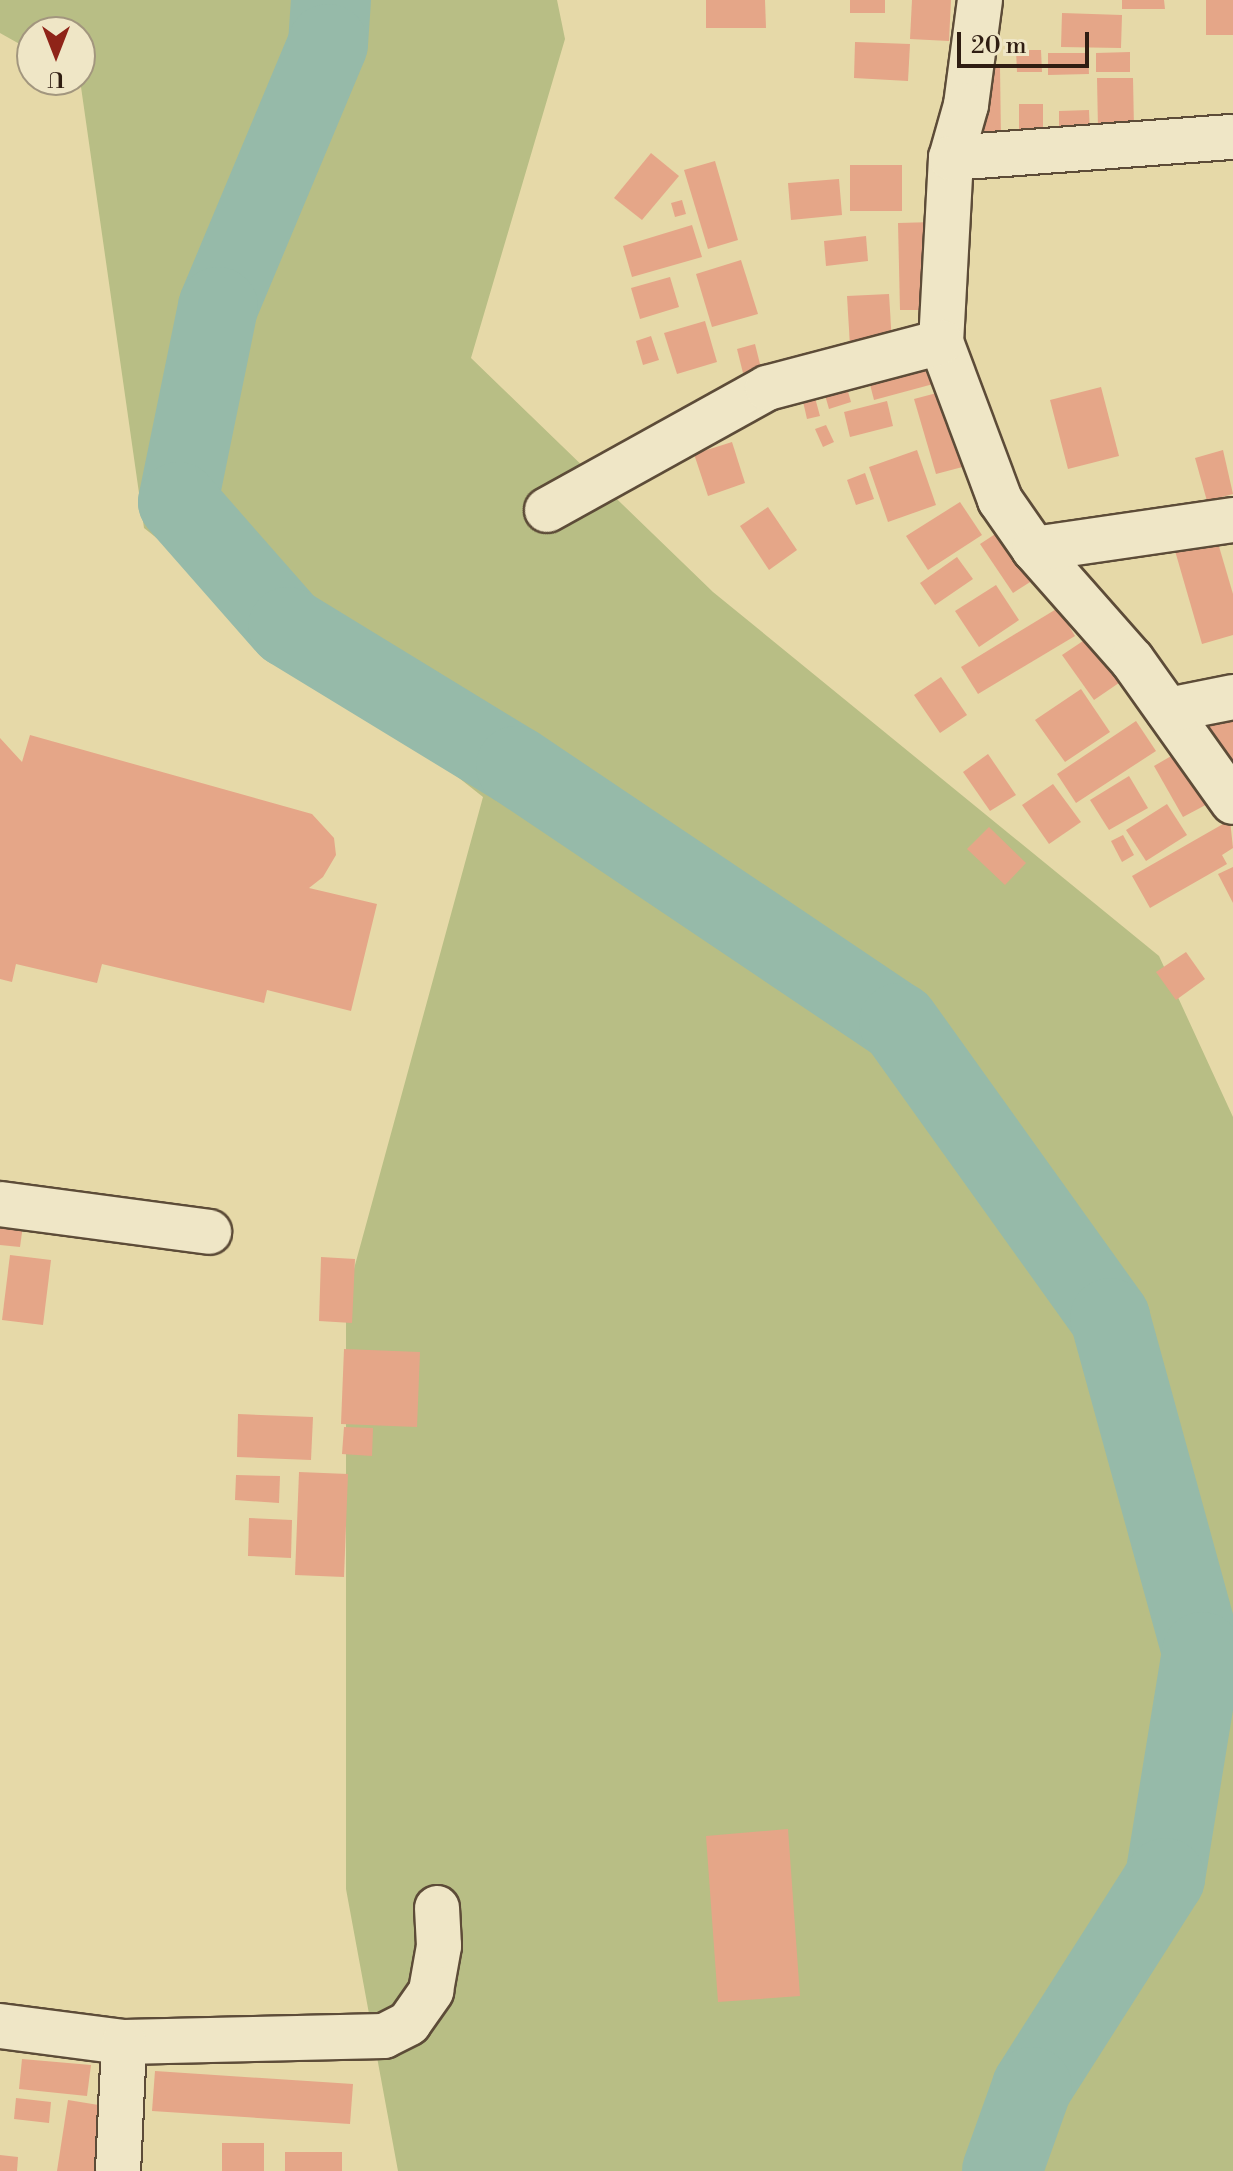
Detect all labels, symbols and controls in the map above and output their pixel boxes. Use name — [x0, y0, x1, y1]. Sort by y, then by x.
north arrow — [16, 16, 96, 96]
scale bar — [961, 16, 1093, 66]
text: 20 m — [971, 31, 1027, 61]
text: U — [47, 65, 65, 92]

